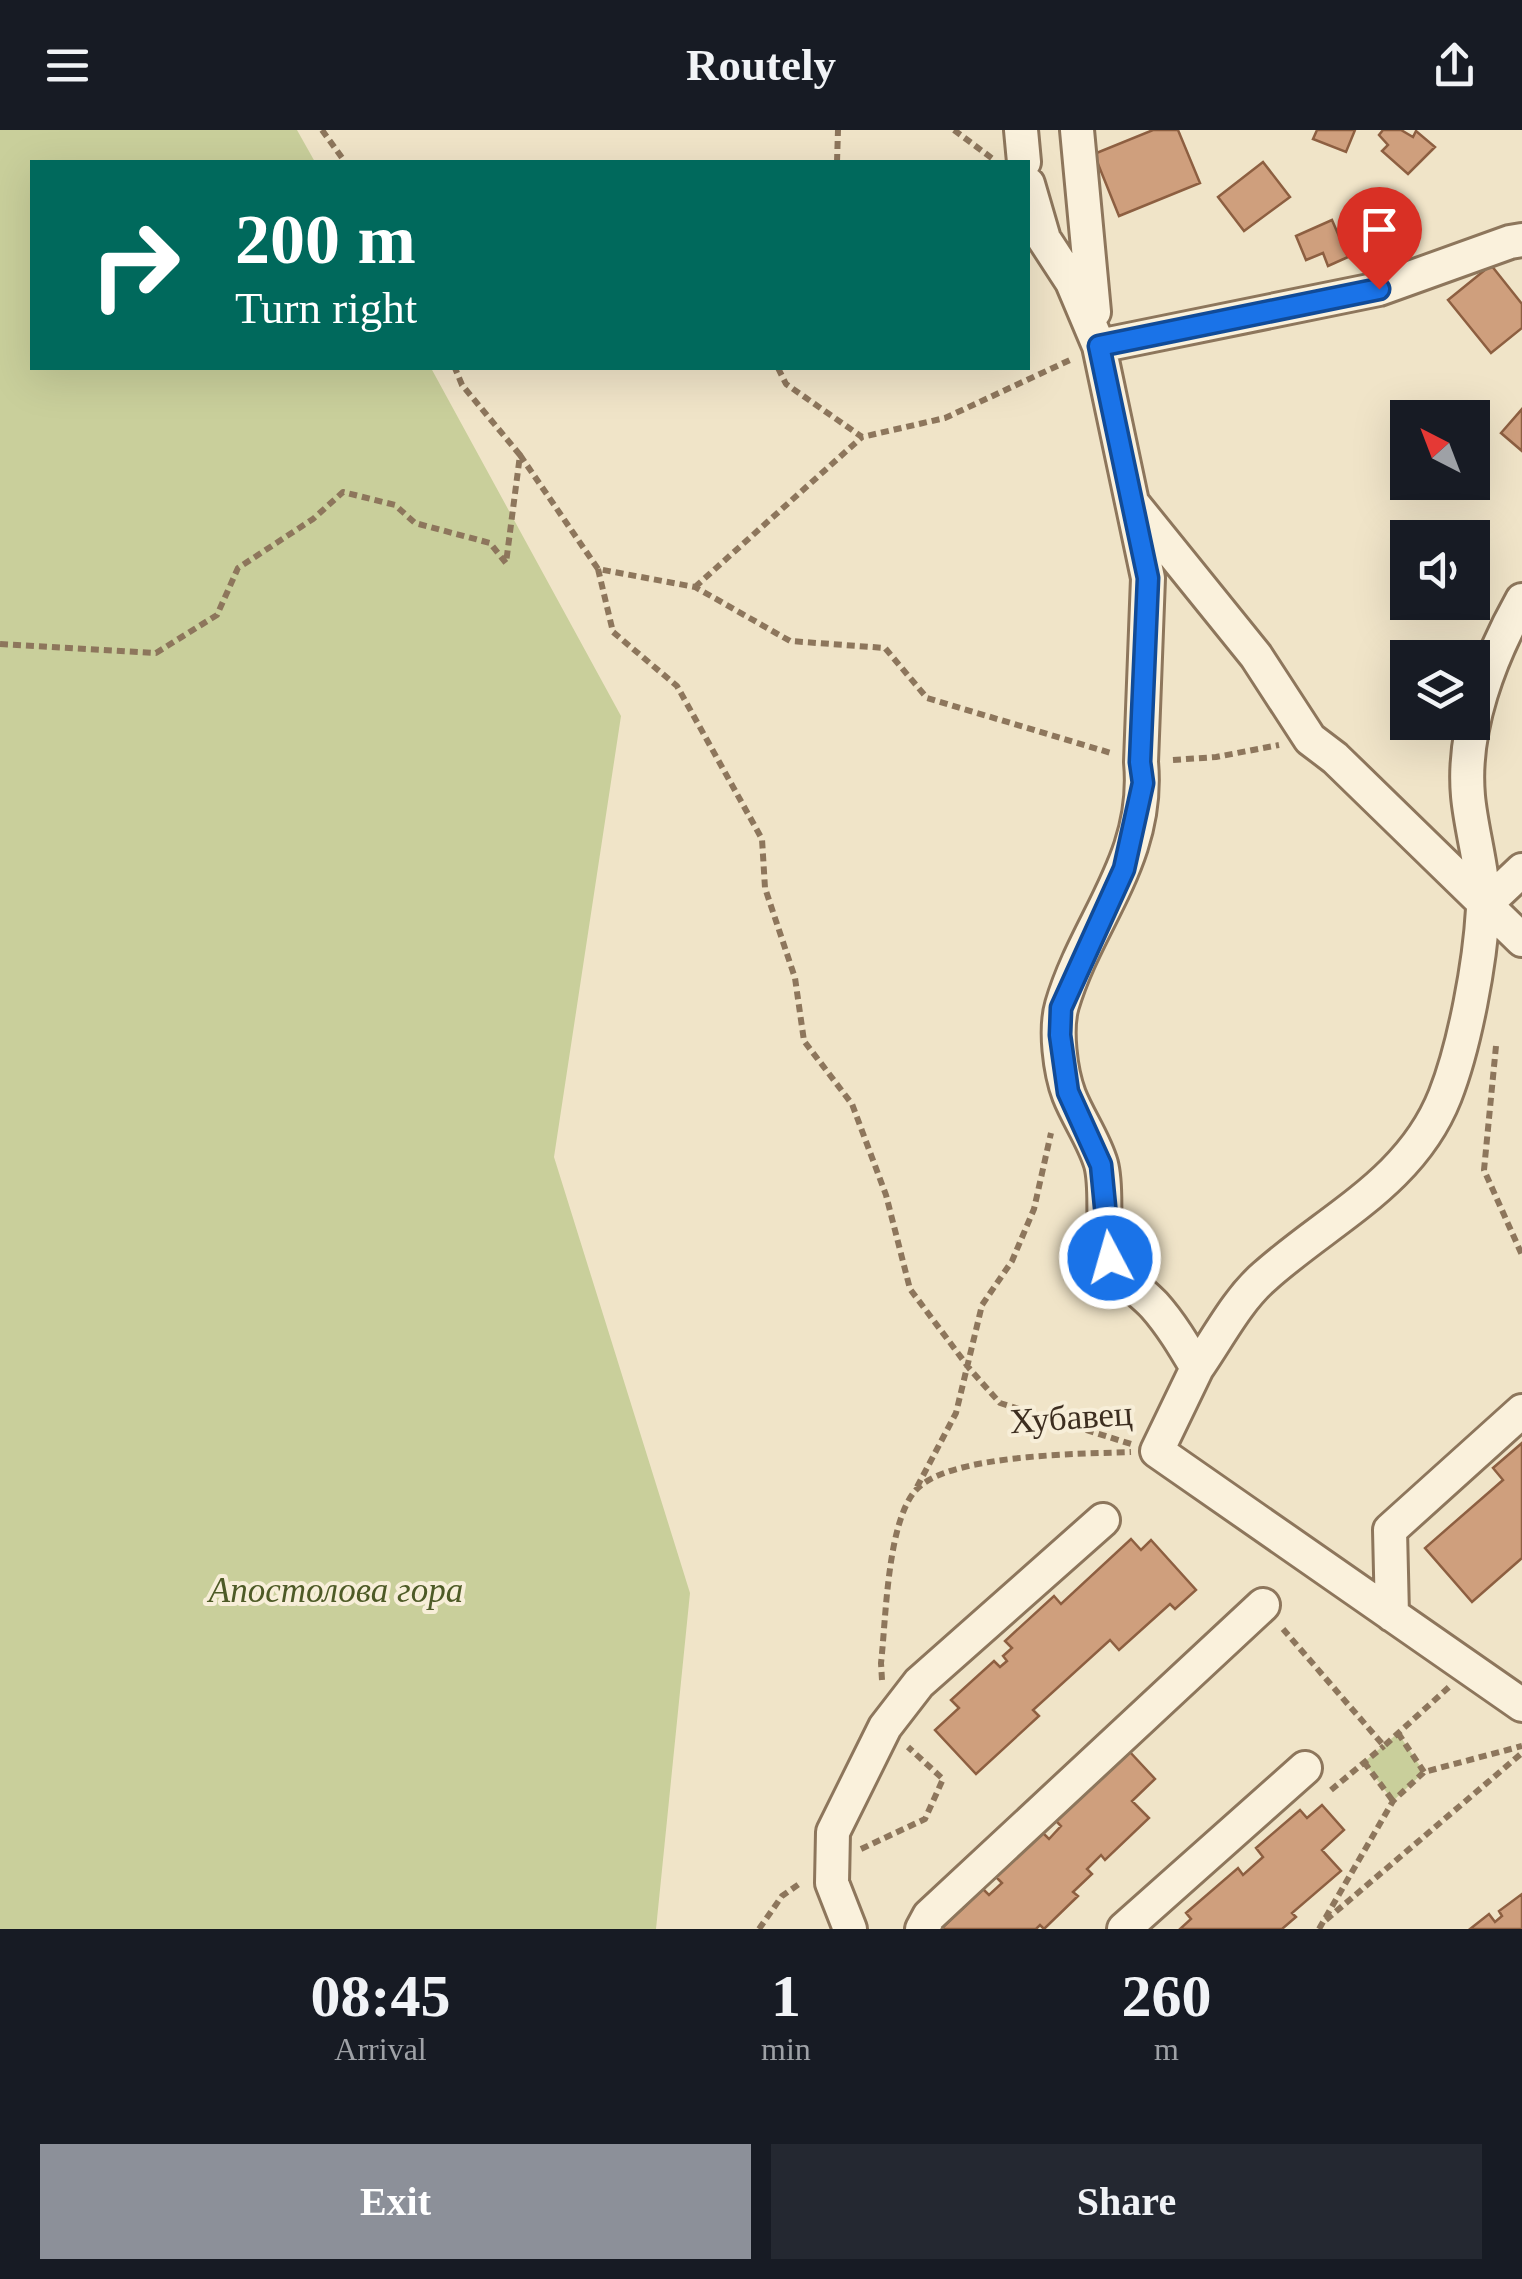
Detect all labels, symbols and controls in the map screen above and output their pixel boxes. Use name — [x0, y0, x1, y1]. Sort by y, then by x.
icon: menu — [40, 38, 95, 93]
icon: share — [1427, 38, 1482, 93]
text: Routely — [686, 40, 836, 90]
pin — [1337, 187, 1422, 290]
icon: right — [70, 200, 200, 330]
text: 200 m — [235, 201, 416, 278]
icon: arrive — [1352, 202, 1407, 257]
text: Turn right — [235, 283, 417, 333]
north arrow — [1390, 400, 1490, 500]
map controls — [1390, 400, 1490, 740]
button: sound — [1390, 520, 1490, 620]
button: layers — [1390, 640, 1490, 740]
position arrow — [1058, 1206, 1162, 1310]
street label: Хубавец — [1008, 1394, 1134, 1441]
park label: Апостолова гора — [207, 1571, 463, 1610]
text: 08:45 — [311, 1963, 451, 2029]
text: 1 — [771, 1963, 801, 2029]
text: 260 — [1121, 1963, 1211, 2029]
text: Arrival — [334, 2031, 427, 2067]
text: min — [761, 2031, 811, 2067]
text: m — [1154, 2031, 1179, 2067]
button: Exit — [40, 2144, 751, 2259]
button: Share — [771, 2144, 1482, 2259]

